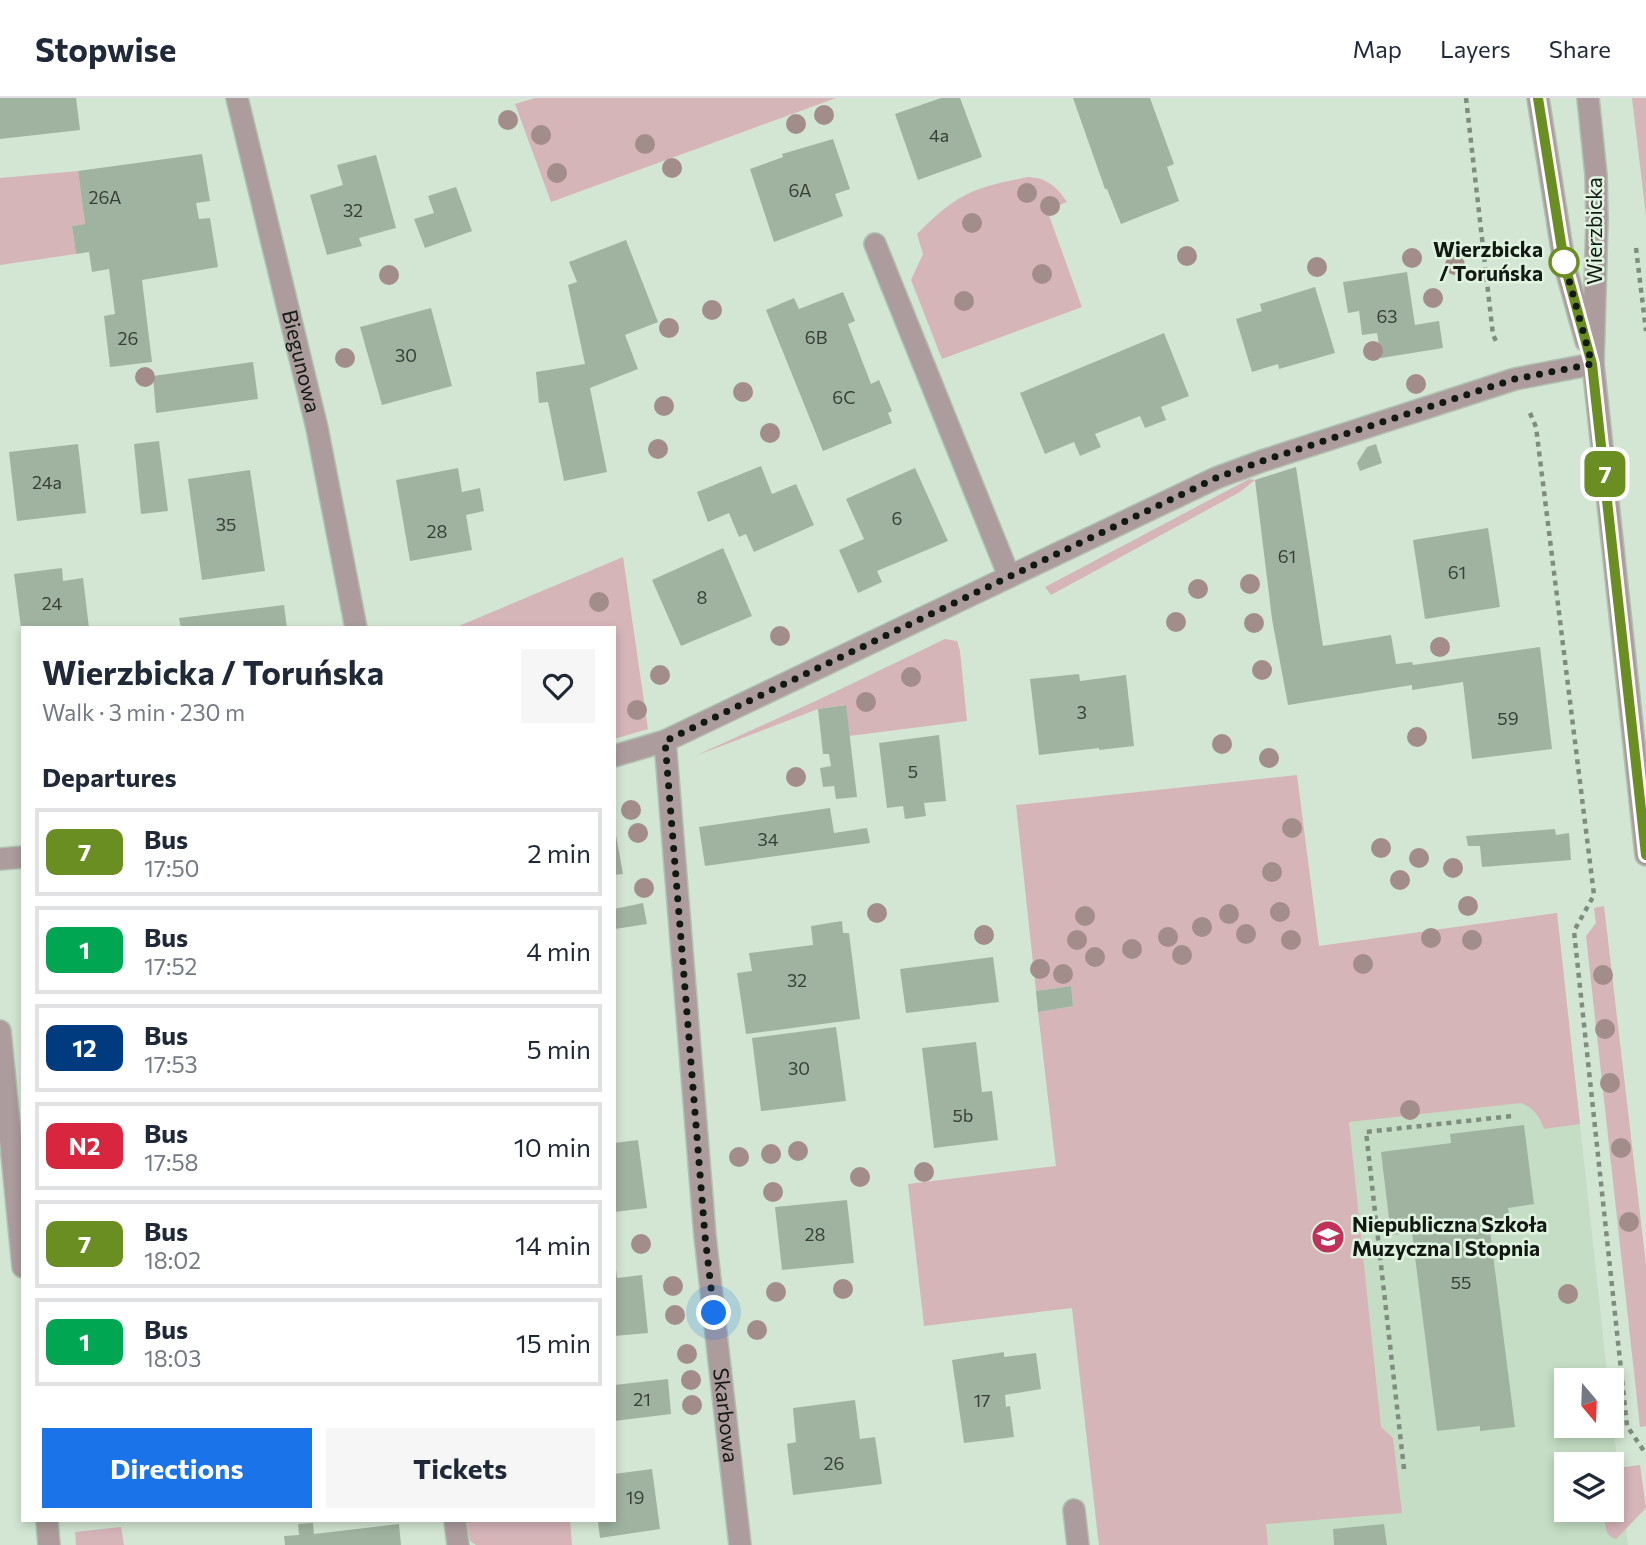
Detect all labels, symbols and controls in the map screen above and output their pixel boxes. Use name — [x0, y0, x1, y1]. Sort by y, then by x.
text: Stopwise — [35, 28, 176, 69]
text: Map — [1353, 34, 1402, 63]
text: Layers — [1440, 34, 1511, 63]
text: Share — [1549, 34, 1611, 63]
house number: 4a — [929, 124, 949, 146]
street label: Wierzbicka — [1581, 177, 1606, 285]
house number: 6A — [789, 179, 811, 201]
house number: 26A — [89, 186, 121, 208]
house number: 32 — [343, 199, 363, 221]
place label: Wierzbicka / Toruńska — [1433, 236, 1543, 285]
marker: Wierzbicka / Toruńska — [1549, 247, 1579, 277]
house number: 63 — [1376, 305, 1398, 327]
street label: Biegunowa — [278, 307, 327, 415]
house number: 6B — [805, 326, 827, 348]
house number: 26 — [118, 327, 138, 349]
house number: 30 — [395, 344, 417, 366]
house number: 6C — [832, 386, 856, 408]
line badge: 7 — [1582, 451, 1628, 497]
text: 7 — [1598, 459, 1612, 488]
house number: 24a — [32, 471, 62, 493]
house number: 6 — [892, 507, 902, 529]
house number: 35 — [216, 513, 236, 535]
house number: 28 — [427, 520, 448, 542]
house number: 61 — [1278, 545, 1296, 567]
house number: 61 — [1448, 561, 1466, 583]
house number: 8 — [697, 586, 708, 608]
house number: 24 — [42, 592, 62, 614]
button: heart — [521, 649, 595, 723]
text: Wierzbicka / Toruńska — [42, 651, 384, 692]
text: Walk · 3 min · 230 m — [42, 698, 245, 726]
house number: 3 — [1077, 701, 1087, 723]
house number: 59 — [1497, 707, 1519, 729]
house number: 5 — [908, 760, 918, 782]
text: Departures — [42, 761, 177, 792]
text: Bus — [144, 823, 188, 854]
house number: 34 — [757, 828, 779, 850]
text: 7 — [78, 837, 91, 866]
text: 2 min — [527, 837, 591, 868]
text: 17:50 — [144, 854, 200, 882]
text: Bus — [144, 921, 188, 952]
text: 1 — [79, 935, 90, 964]
text: 4 min — [526, 935, 591, 966]
text: 17:52 — [144, 952, 197, 980]
house number: 32 — [787, 969, 807, 991]
text: Bus — [144, 1019, 188, 1050]
text: 12 — [72, 1033, 97, 1062]
text: 5 min — [527, 1033, 591, 1064]
text: 17:53 — [144, 1050, 198, 1078]
house number: 30 — [788, 1057, 810, 1079]
house number: 5b — [953, 1104, 974, 1126]
text: Bus — [144, 1117, 188, 1148]
text: N2 — [69, 1131, 100, 1160]
text: 10 min — [514, 1131, 591, 1162]
text: 17:58 — [144, 1148, 199, 1176]
place label: Niepubliczna Szkoła Muzyczna I Stopnia — [1352, 1211, 1547, 1260]
text: Bus — [144, 1215, 188, 1246]
school or university icon: Niepubliczna Szkoła Muzyczna I Stopnia — [1309, 1218, 1347, 1256]
house number: 28 — [805, 1223, 826, 1245]
text: 7 — [78, 1229, 91, 1258]
text: 14 min — [515, 1229, 591, 1260]
text: 18:02 — [144, 1246, 201, 1274]
house number: 55 — [1451, 1271, 1471, 1293]
your location — [696, 1295, 731, 1330]
text: Bus — [144, 1313, 188, 1344]
text: 1 — [79, 1327, 90, 1356]
text: 15 min — [516, 1327, 591, 1358]
text: 18:03 — [144, 1344, 201, 1372]
street label: Skarbowa — [709, 1366, 745, 1464]
north arrow — [1554, 1368, 1624, 1438]
map controls — [1554, 1368, 1624, 1522]
house number: 21 — [633, 1388, 651, 1410]
house number: 17 — [973, 1389, 991, 1411]
button: Directions — [42, 1428, 312, 1508]
button: Tickets — [326, 1428, 595, 1508]
house number: 26 — [824, 1452, 844, 1474]
button: layers — [1554, 1452, 1624, 1522]
house number: 19 — [626, 1486, 644, 1508]

